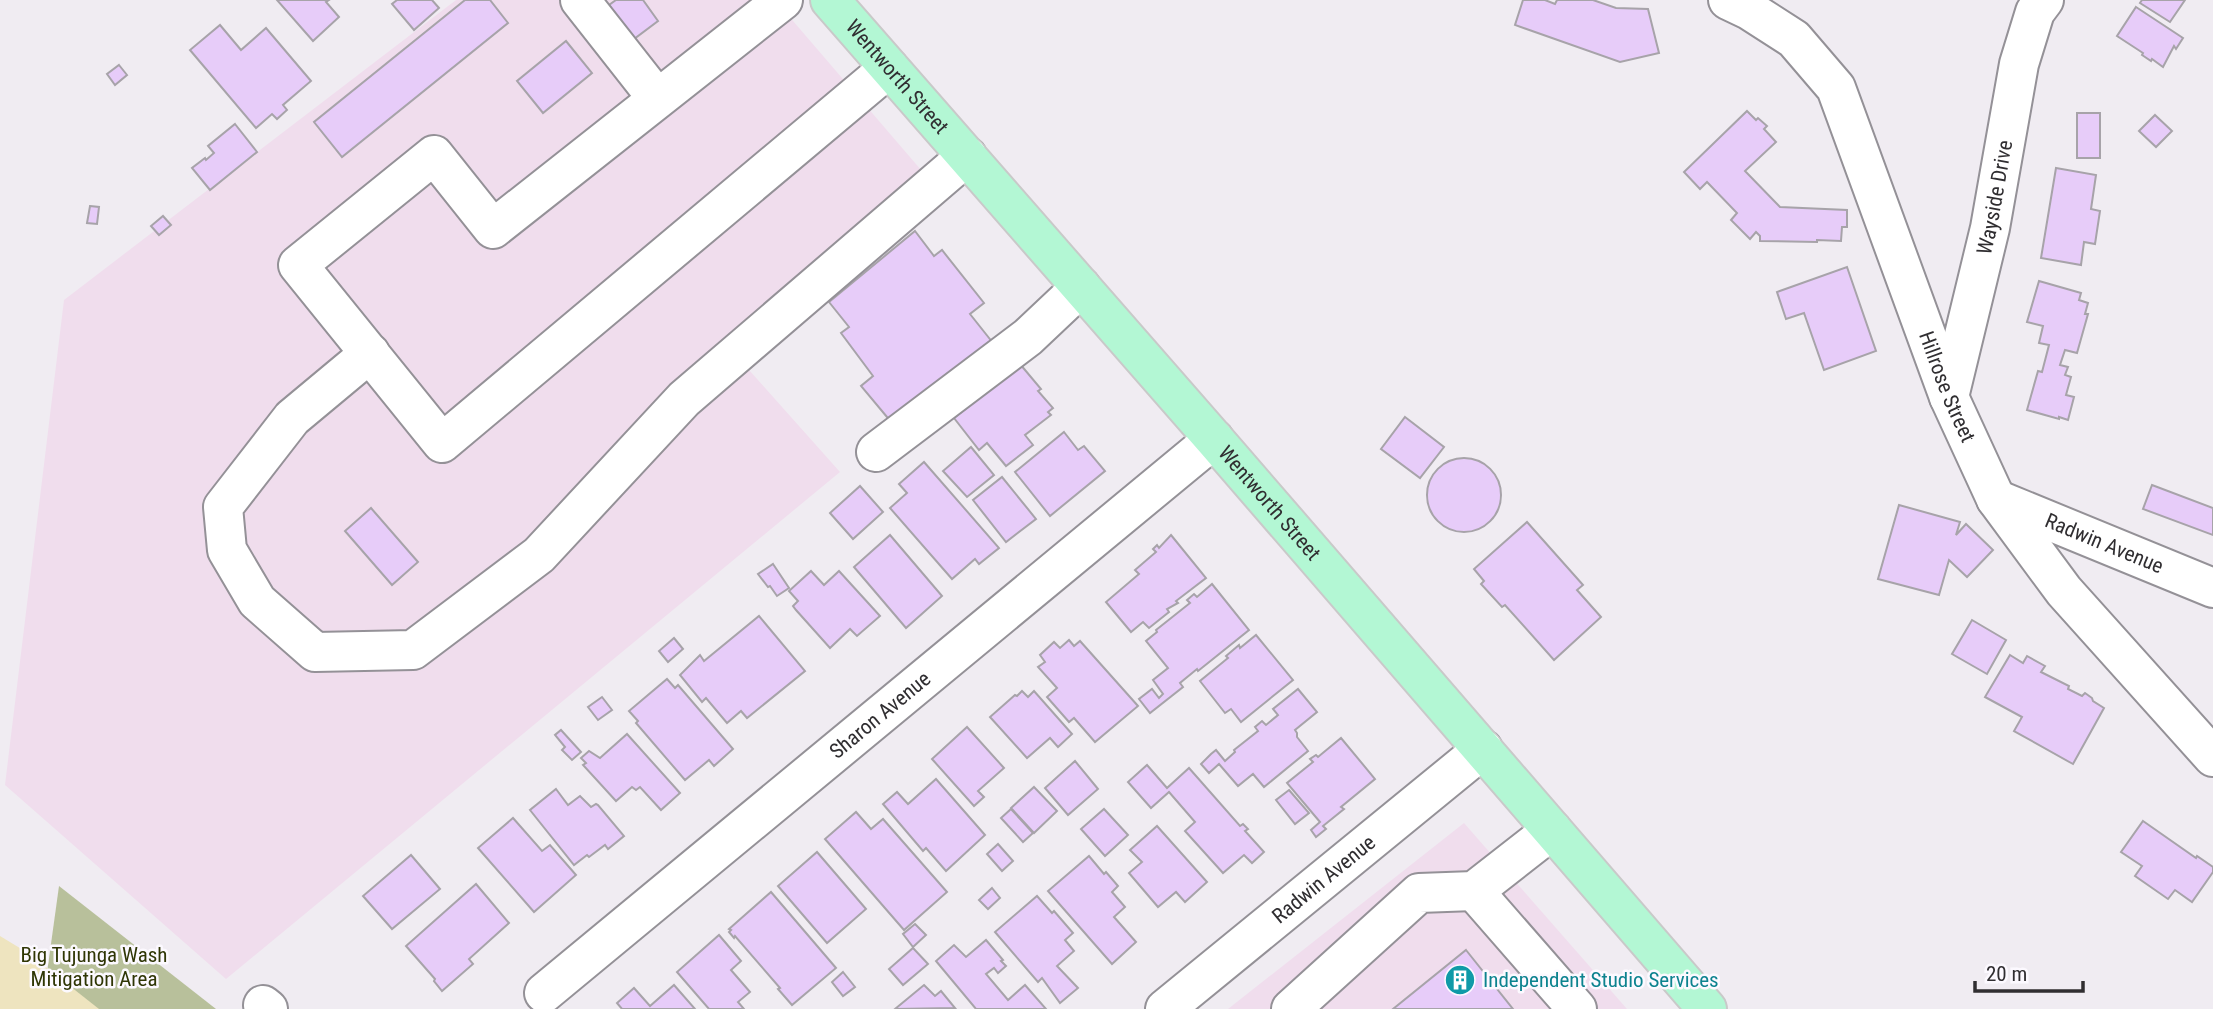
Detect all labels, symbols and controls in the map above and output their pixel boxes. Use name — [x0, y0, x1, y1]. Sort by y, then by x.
street label: Wentworth Street — [841, 15, 953, 139]
street label: Wayside Drive — [1972, 138, 2017, 257]
street label: Hillrose Street — [1914, 328, 1980, 446]
street label: Wentworth Street — [1213, 441, 1325, 565]
street label: Radwin Avenue — [2042, 508, 2167, 578]
street label: Sharon Avenue — [825, 667, 935, 764]
street label: Radwin Avenue — [1267, 830, 1380, 928]
park label: Big Tujunga Wash Mitigation Area — [21, 943, 167, 991]
scale bar — [1975, 950, 2084, 994]
text: 20 m — [1986, 962, 2027, 986]
building icon: Independent Studio Services — [1443, 963, 1477, 997]
place label: Independent Studio Services — [1483, 968, 1719, 992]

